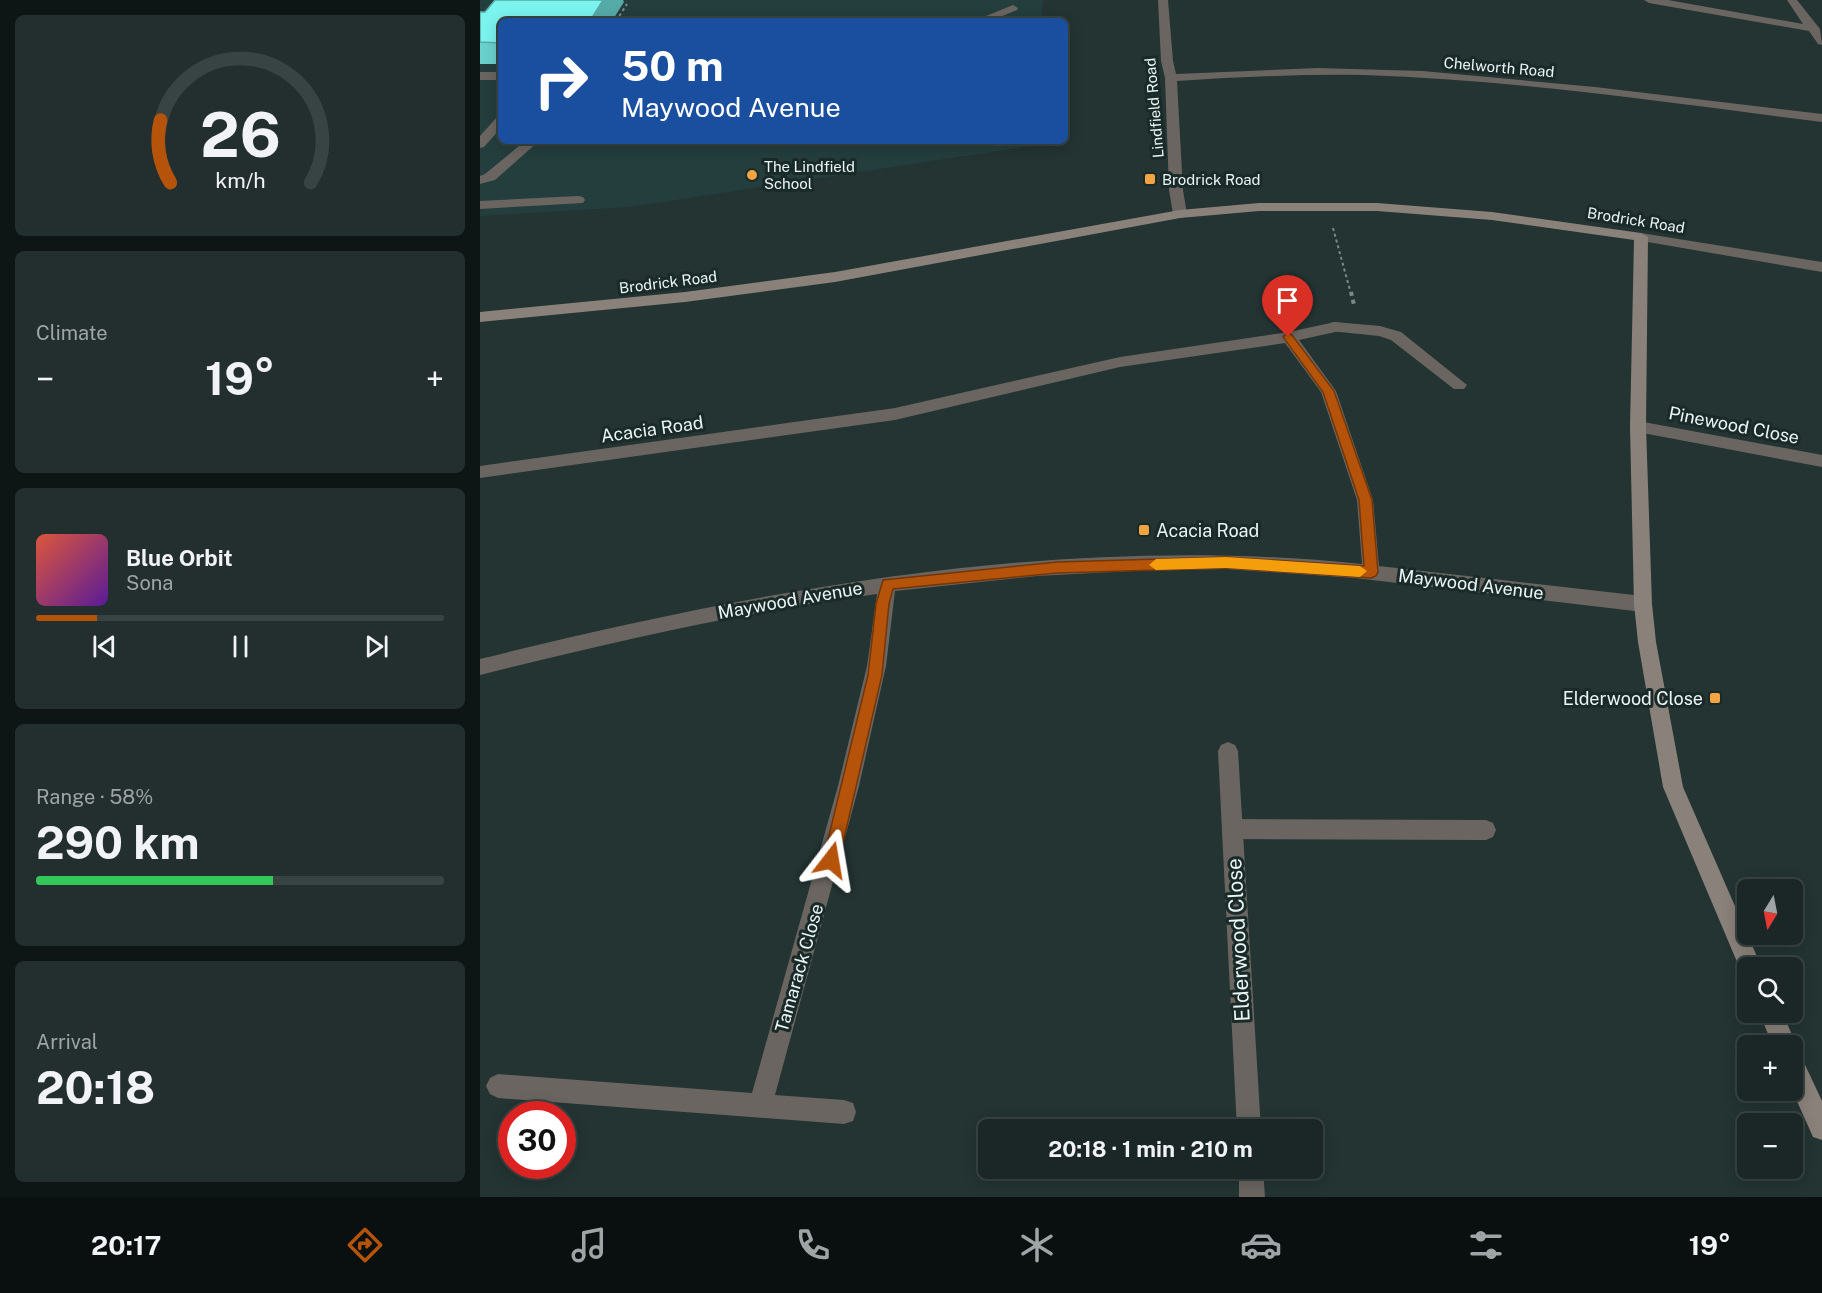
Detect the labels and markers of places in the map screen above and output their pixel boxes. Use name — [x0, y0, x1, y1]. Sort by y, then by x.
place label: The Lindfield School — [764, 158, 855, 192]
marker: The Lindfield School — [745, 168, 759, 182]
place label: Brodrick Road — [1162, 171, 1261, 188]
marker: Brodrick Road — [1143, 172, 1157, 186]
pin — [1262, 275, 1313, 337]
place label: Acacia Road — [1156, 520, 1259, 541]
marker: Acacia Road — [1137, 523, 1151, 537]
place label: Elderwood Close — [1563, 688, 1703, 709]
marker: Elderwood Close — [1708, 691, 1722, 705]

